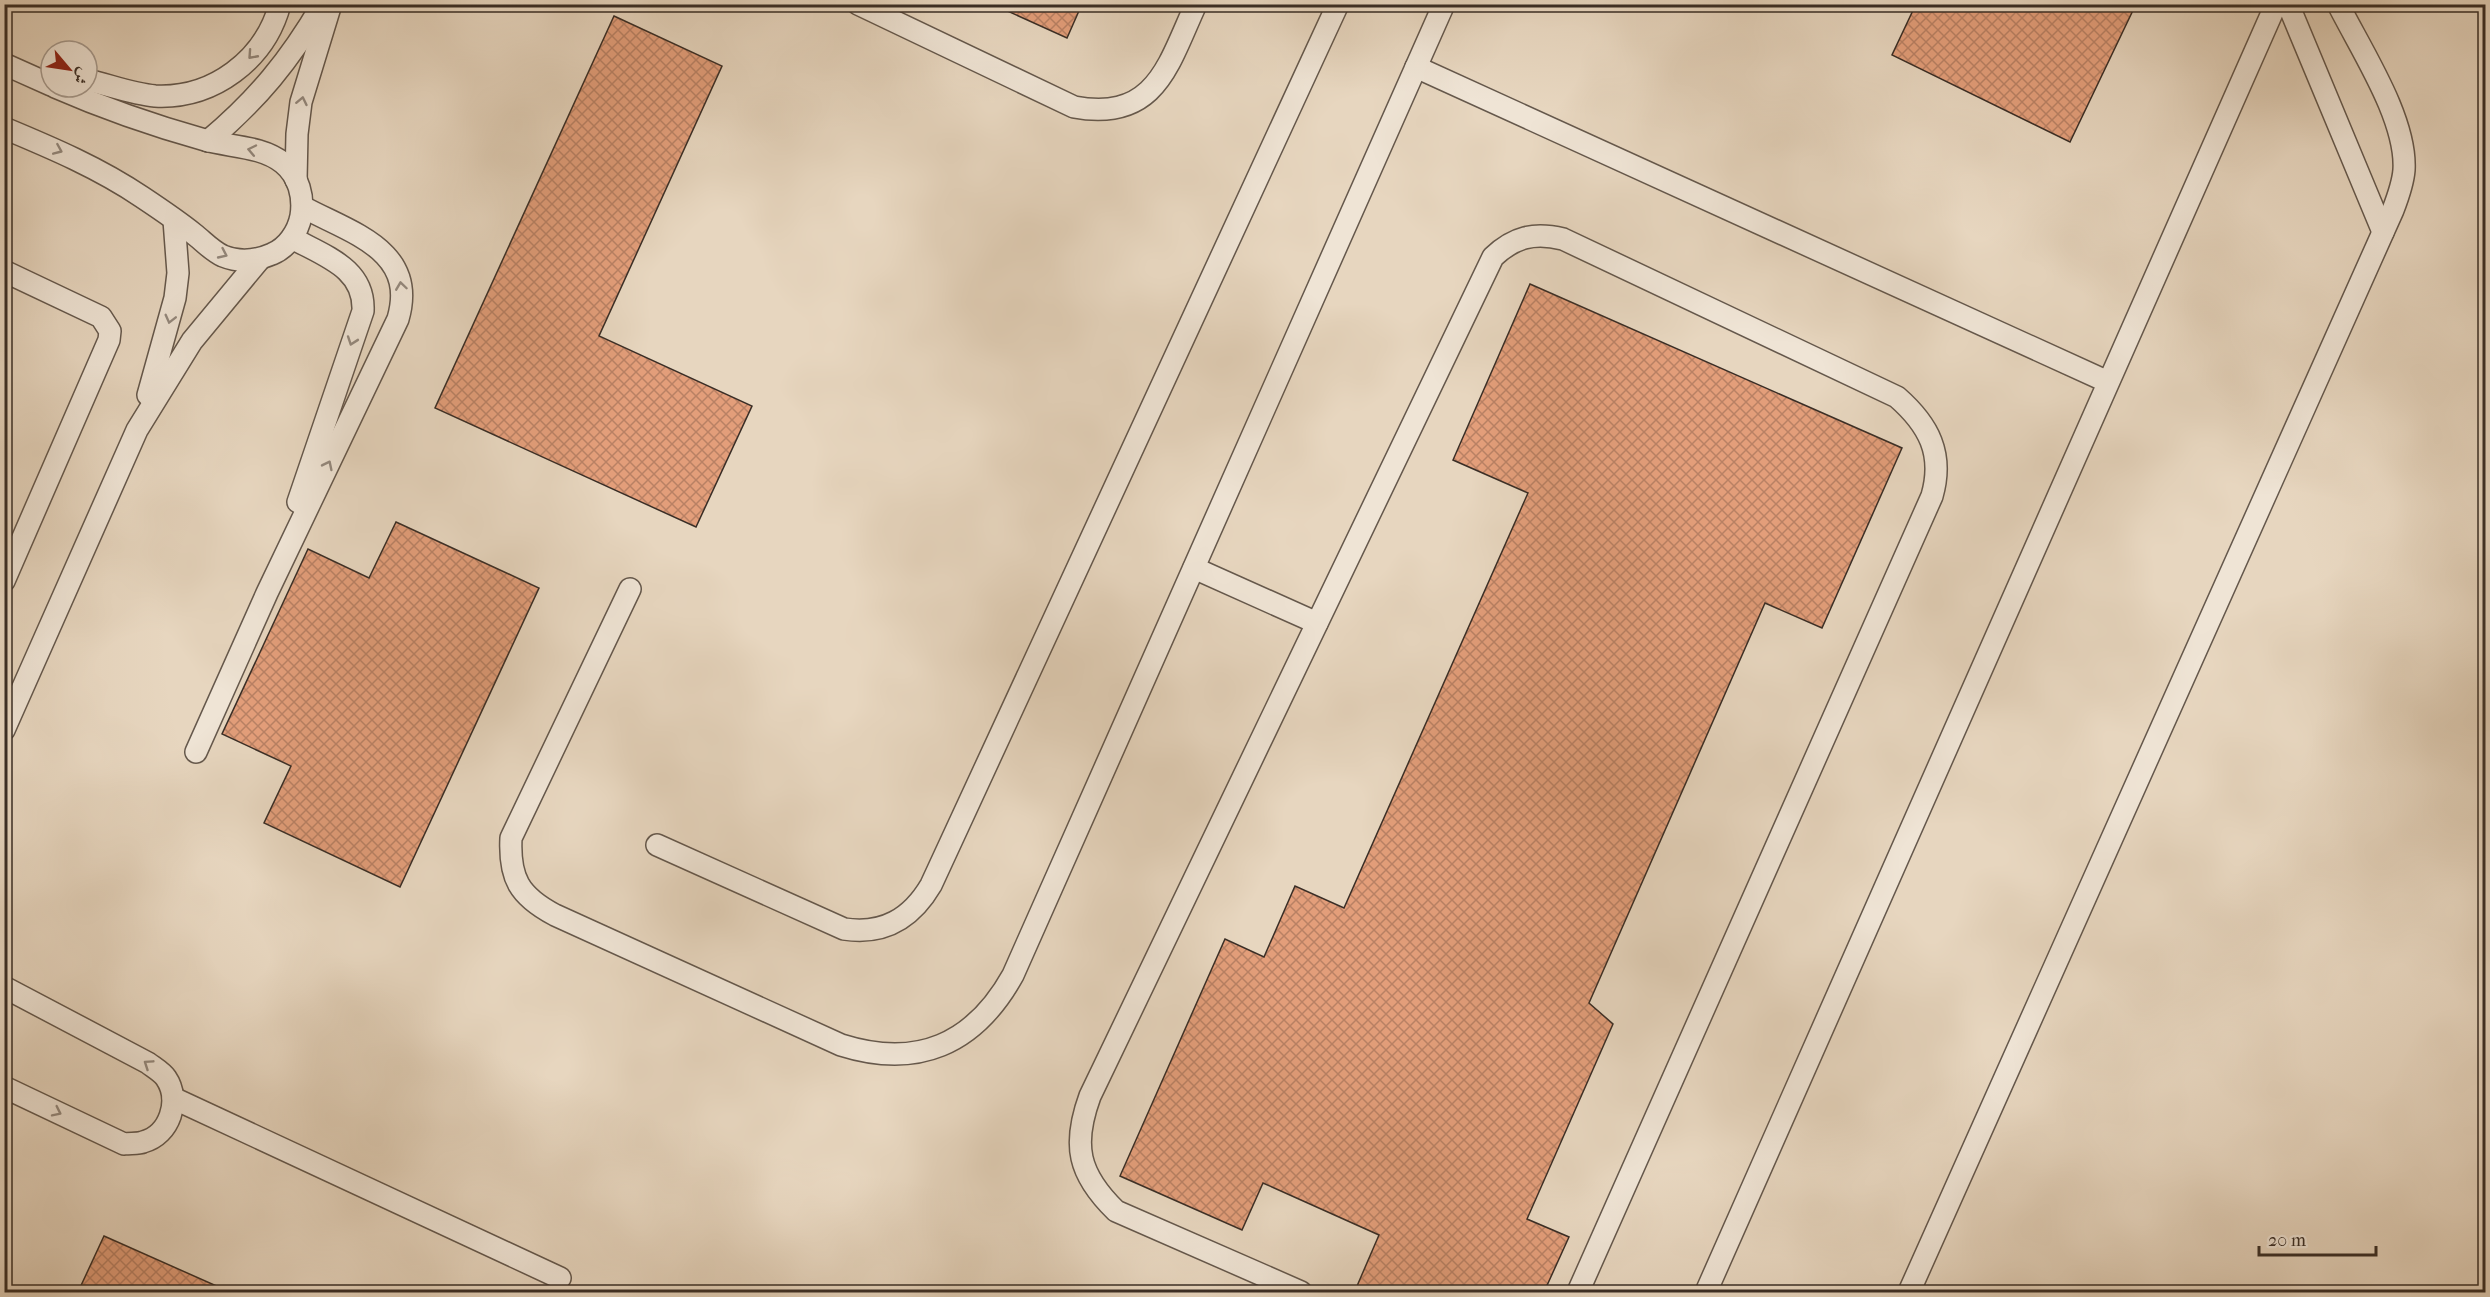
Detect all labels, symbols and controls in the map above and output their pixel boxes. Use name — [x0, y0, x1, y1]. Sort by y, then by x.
north arrow — [39, 39, 99, 99]
one-way arrow — [248, 48, 259, 59]
text: ش — [70, 64, 94, 88]
one-way arrow — [295, 96, 308, 106]
one-way arrow — [52, 143, 63, 155]
one-way arrow — [247, 144, 257, 157]
one-way arrow — [216, 246, 227, 258]
one-way arrow — [396, 282, 408, 291]
one-way arrow — [165, 314, 178, 324]
one-way arrow — [347, 335, 360, 346]
one-way arrow — [321, 460, 333, 471]
one-way arrow — [144, 1061, 155, 1072]
one-way arrow — [51, 1105, 62, 1116]
scale bar — [2259, 1219, 2376, 1257]
text: 20 m — [2268, 1230, 2306, 1251]

